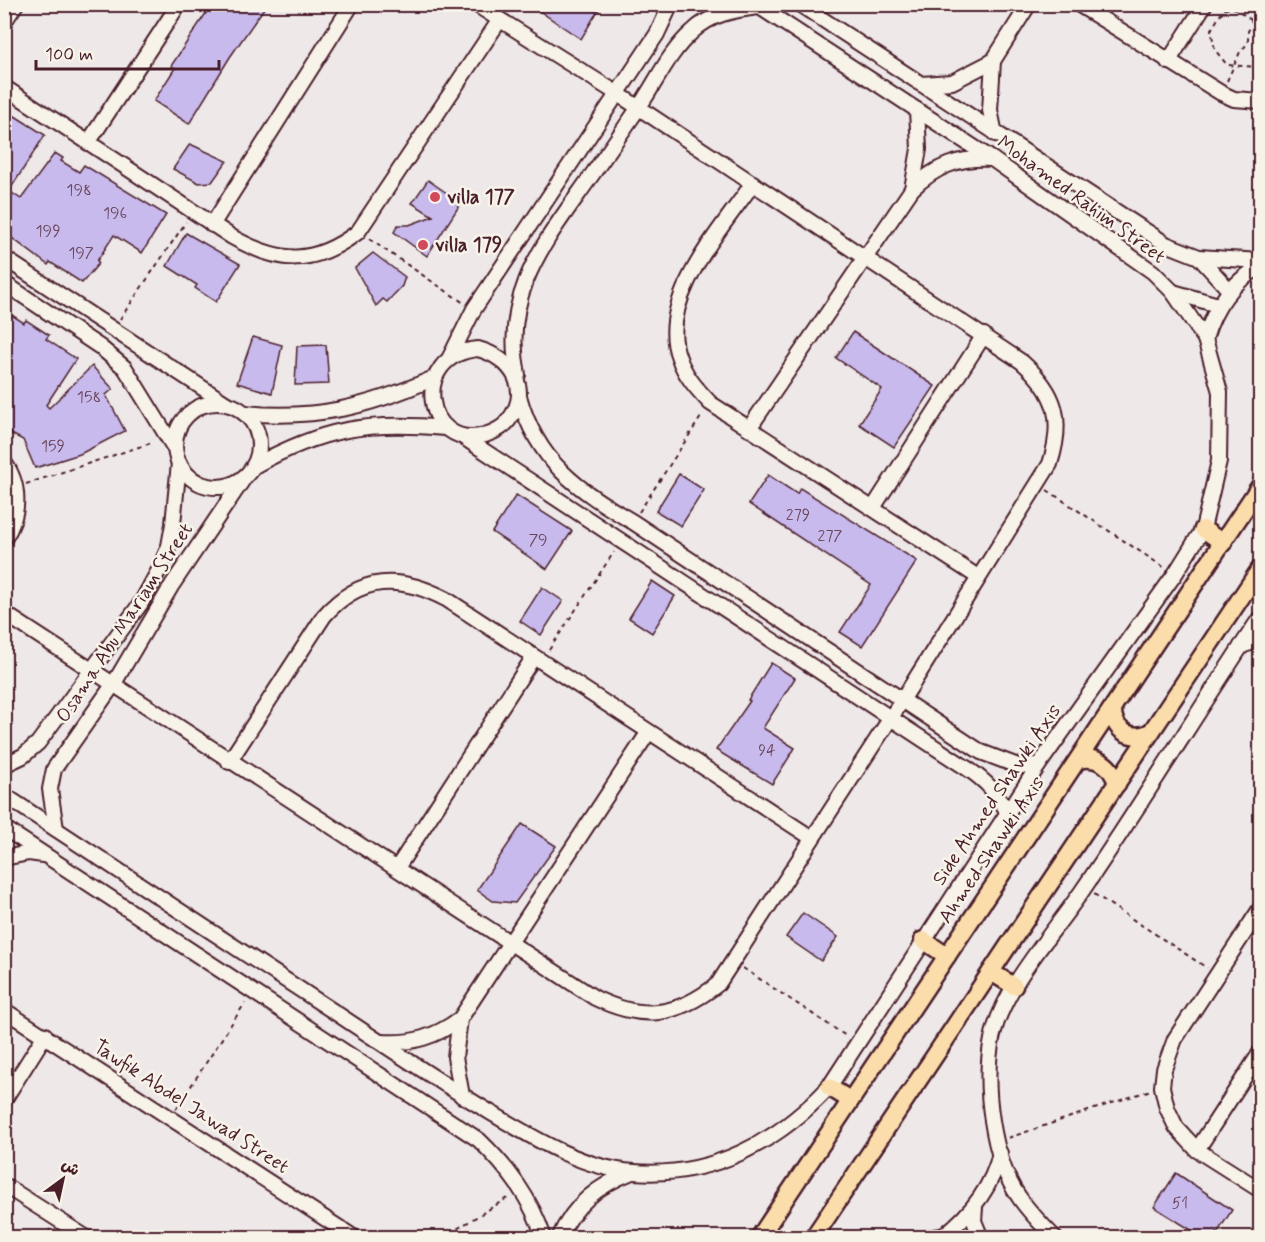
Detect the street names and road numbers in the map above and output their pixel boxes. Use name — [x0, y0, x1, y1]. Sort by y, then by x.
street label: Mohamed Rahim Street — [991, 130, 1171, 270]
street label: Osama Abu Mariam Street — [50, 518, 200, 728]
street label: Side Ahmed Shawki Axis — [928, 700, 1066, 890]
street label: Ahmed Shawki Axis — [934, 772, 1050, 928]
street label: Tawfik Abdel Jawad Street — [88, 1033, 294, 1181]

